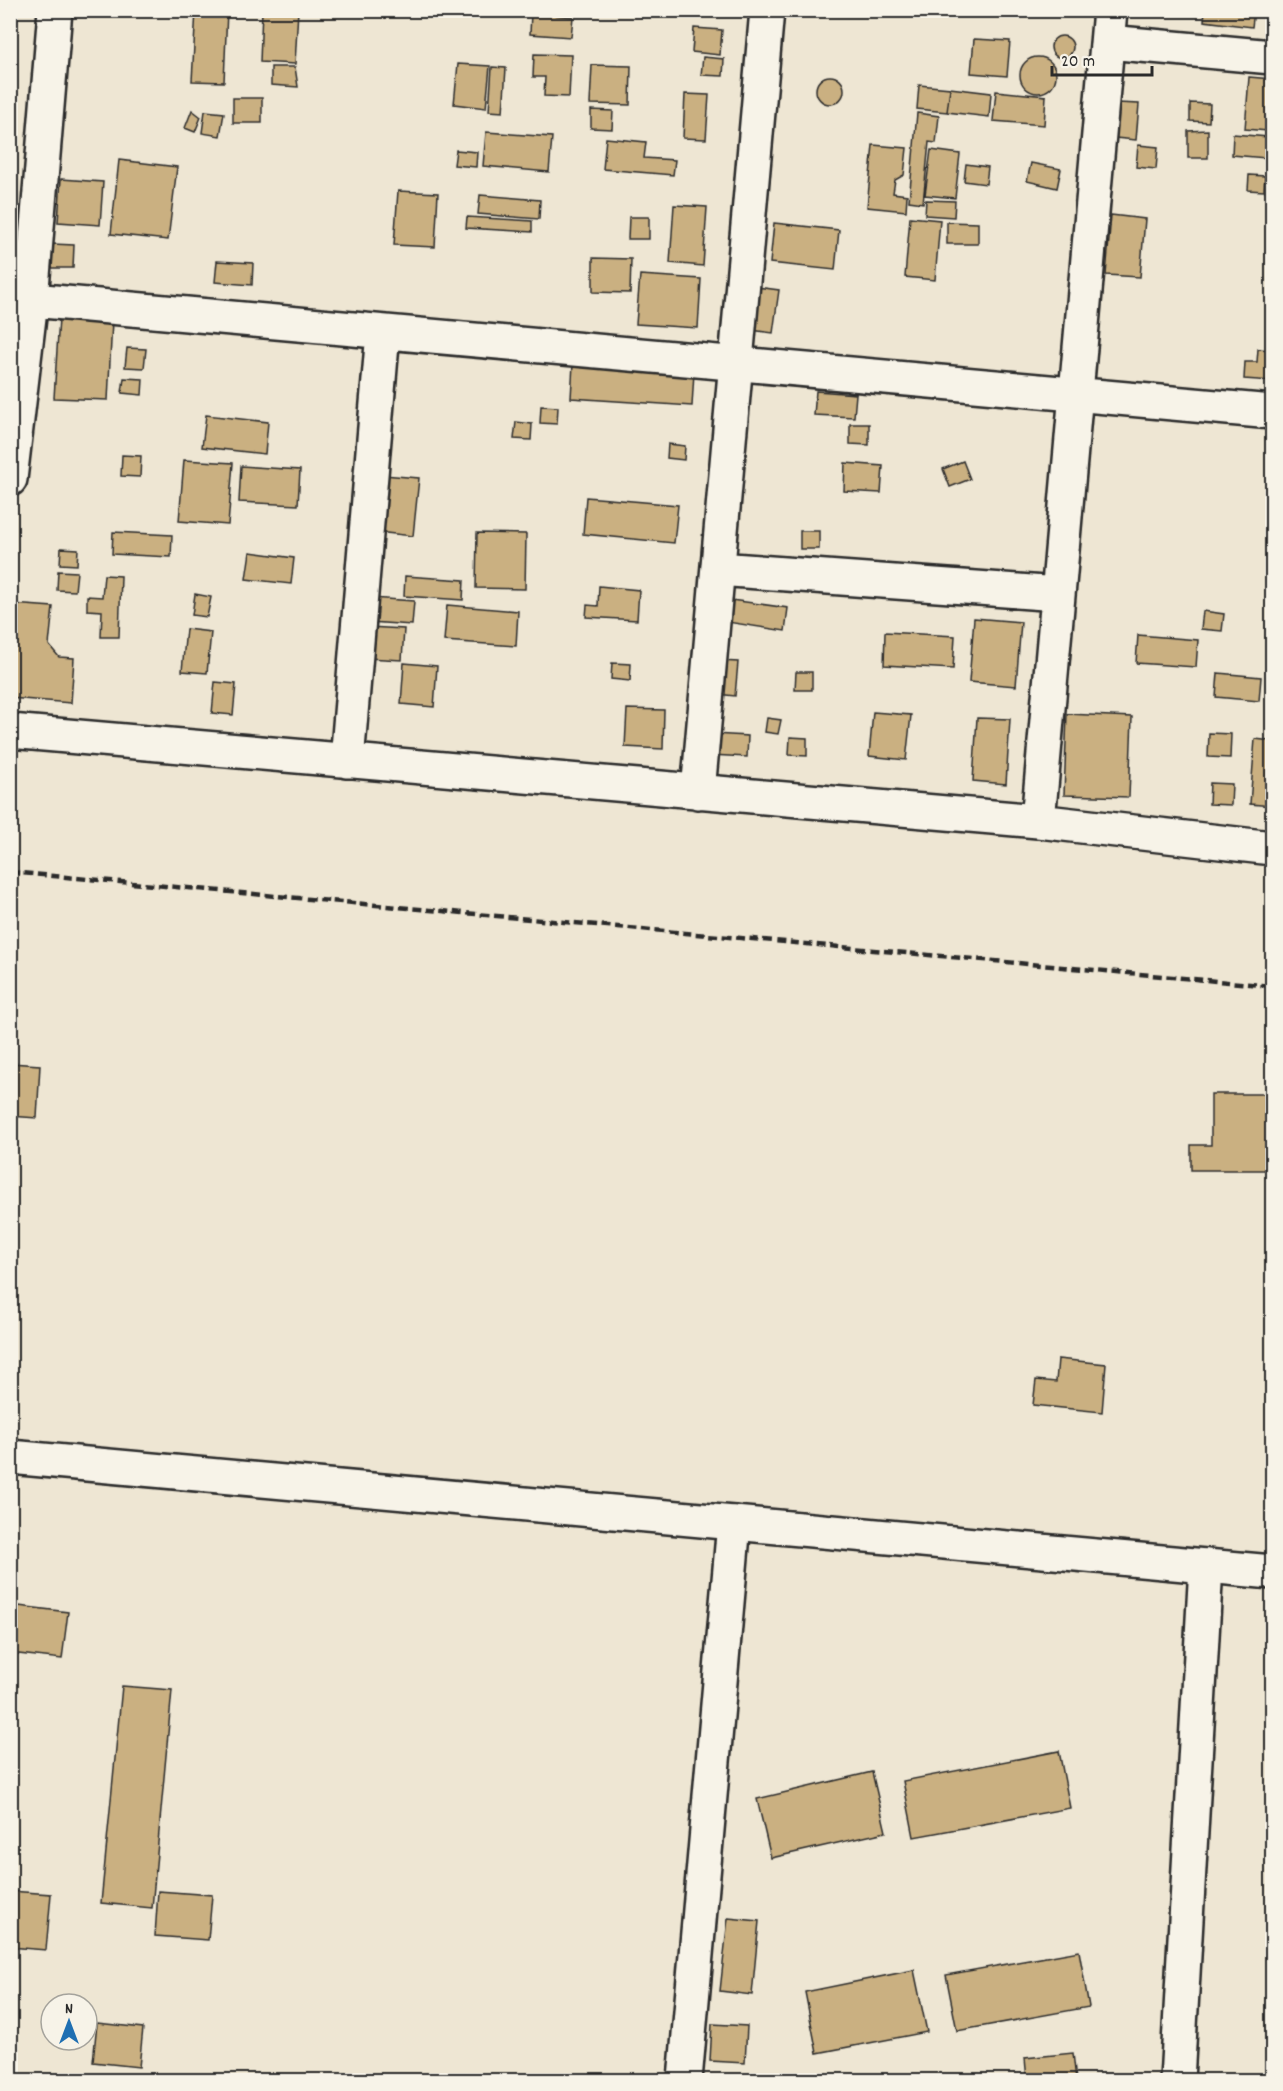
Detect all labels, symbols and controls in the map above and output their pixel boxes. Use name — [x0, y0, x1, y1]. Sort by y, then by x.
scale bar — [1052, 39, 1152, 77]
text: 20 m — [1061, 50, 1095, 75]
north arrow — [39, 1992, 99, 2052]
text: N — [65, 1998, 73, 2021]

